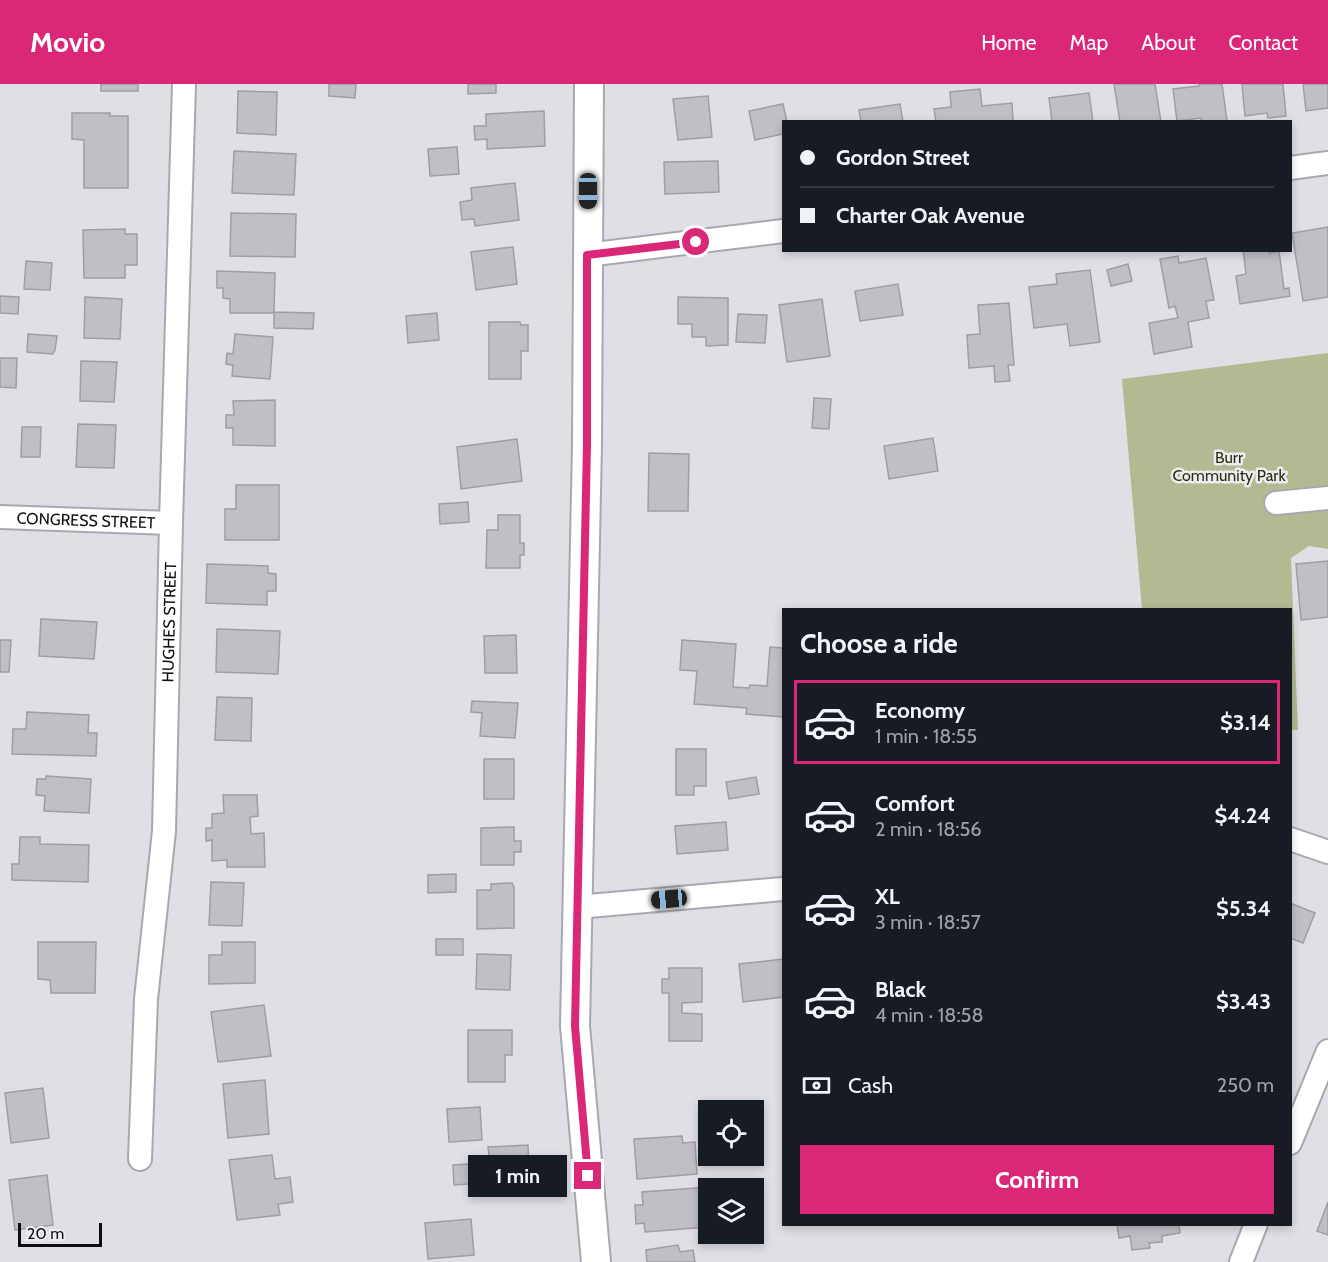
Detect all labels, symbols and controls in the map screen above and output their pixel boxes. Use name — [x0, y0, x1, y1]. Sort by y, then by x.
text: Movio — [30, 25, 105, 59]
text: Home — [981, 30, 1037, 55]
text: Map — [1070, 30, 1108, 55]
text: About — [1141, 30, 1195, 55]
text: Contact — [1228, 30, 1298, 55]
text: Gordon Street — [836, 144, 970, 171]
car — [579, 173, 597, 209]
text: Charter Oak Avenue — [836, 202, 1025, 229]
route start — [682, 228, 709, 255]
park label: Burr Community Park — [1172, 448, 1286, 485]
street label: CONGRESS STREET — [16, 508, 156, 532]
street label: HUGHES STREET — [158, 561, 180, 683]
text: Choose a ride — [800, 627, 958, 660]
icon: car — [803, 695, 857, 749]
text: Economy — [875, 697, 965, 724]
text: $3.14 — [1220, 709, 1271, 736]
text: 1 min · 18:55 — [875, 724, 977, 748]
icon: car — [803, 788, 857, 842]
text: Comfort — [875, 790, 954, 817]
text: $4.24 — [1214, 802, 1271, 829]
text: 2 min · 18:56 — [875, 817, 982, 841]
icon: car — [803, 881, 857, 935]
text: XL — [875, 883, 900, 910]
car — [650, 888, 688, 910]
text: $5.34 — [1216, 895, 1271, 922]
text: 3 min · 18:57 — [875, 910, 981, 934]
icon: car — [803, 974, 857, 1028]
text: Black — [875, 976, 926, 1003]
text: $3.43 — [1216, 988, 1271, 1015]
text: 4 min · 18:58 — [875, 1003, 984, 1027]
icon: cash — [800, 1069, 833, 1102]
text: Cash — [848, 1072, 893, 1099]
text: 250 m — [1217, 1073, 1274, 1097]
map controls — [698, 1100, 764, 1244]
button: locate — [698, 1100, 764, 1166]
button: Confirm — [800, 1145, 1274, 1214]
callout: 1 min — [468, 1155, 567, 1197]
route end — [574, 1162, 601, 1189]
text: 1 min — [495, 1164, 540, 1188]
button: layers — [698, 1178, 764, 1244]
scale bar — [18, 1220, 102, 1248]
text: 20 m — [27, 1224, 64, 1243]

